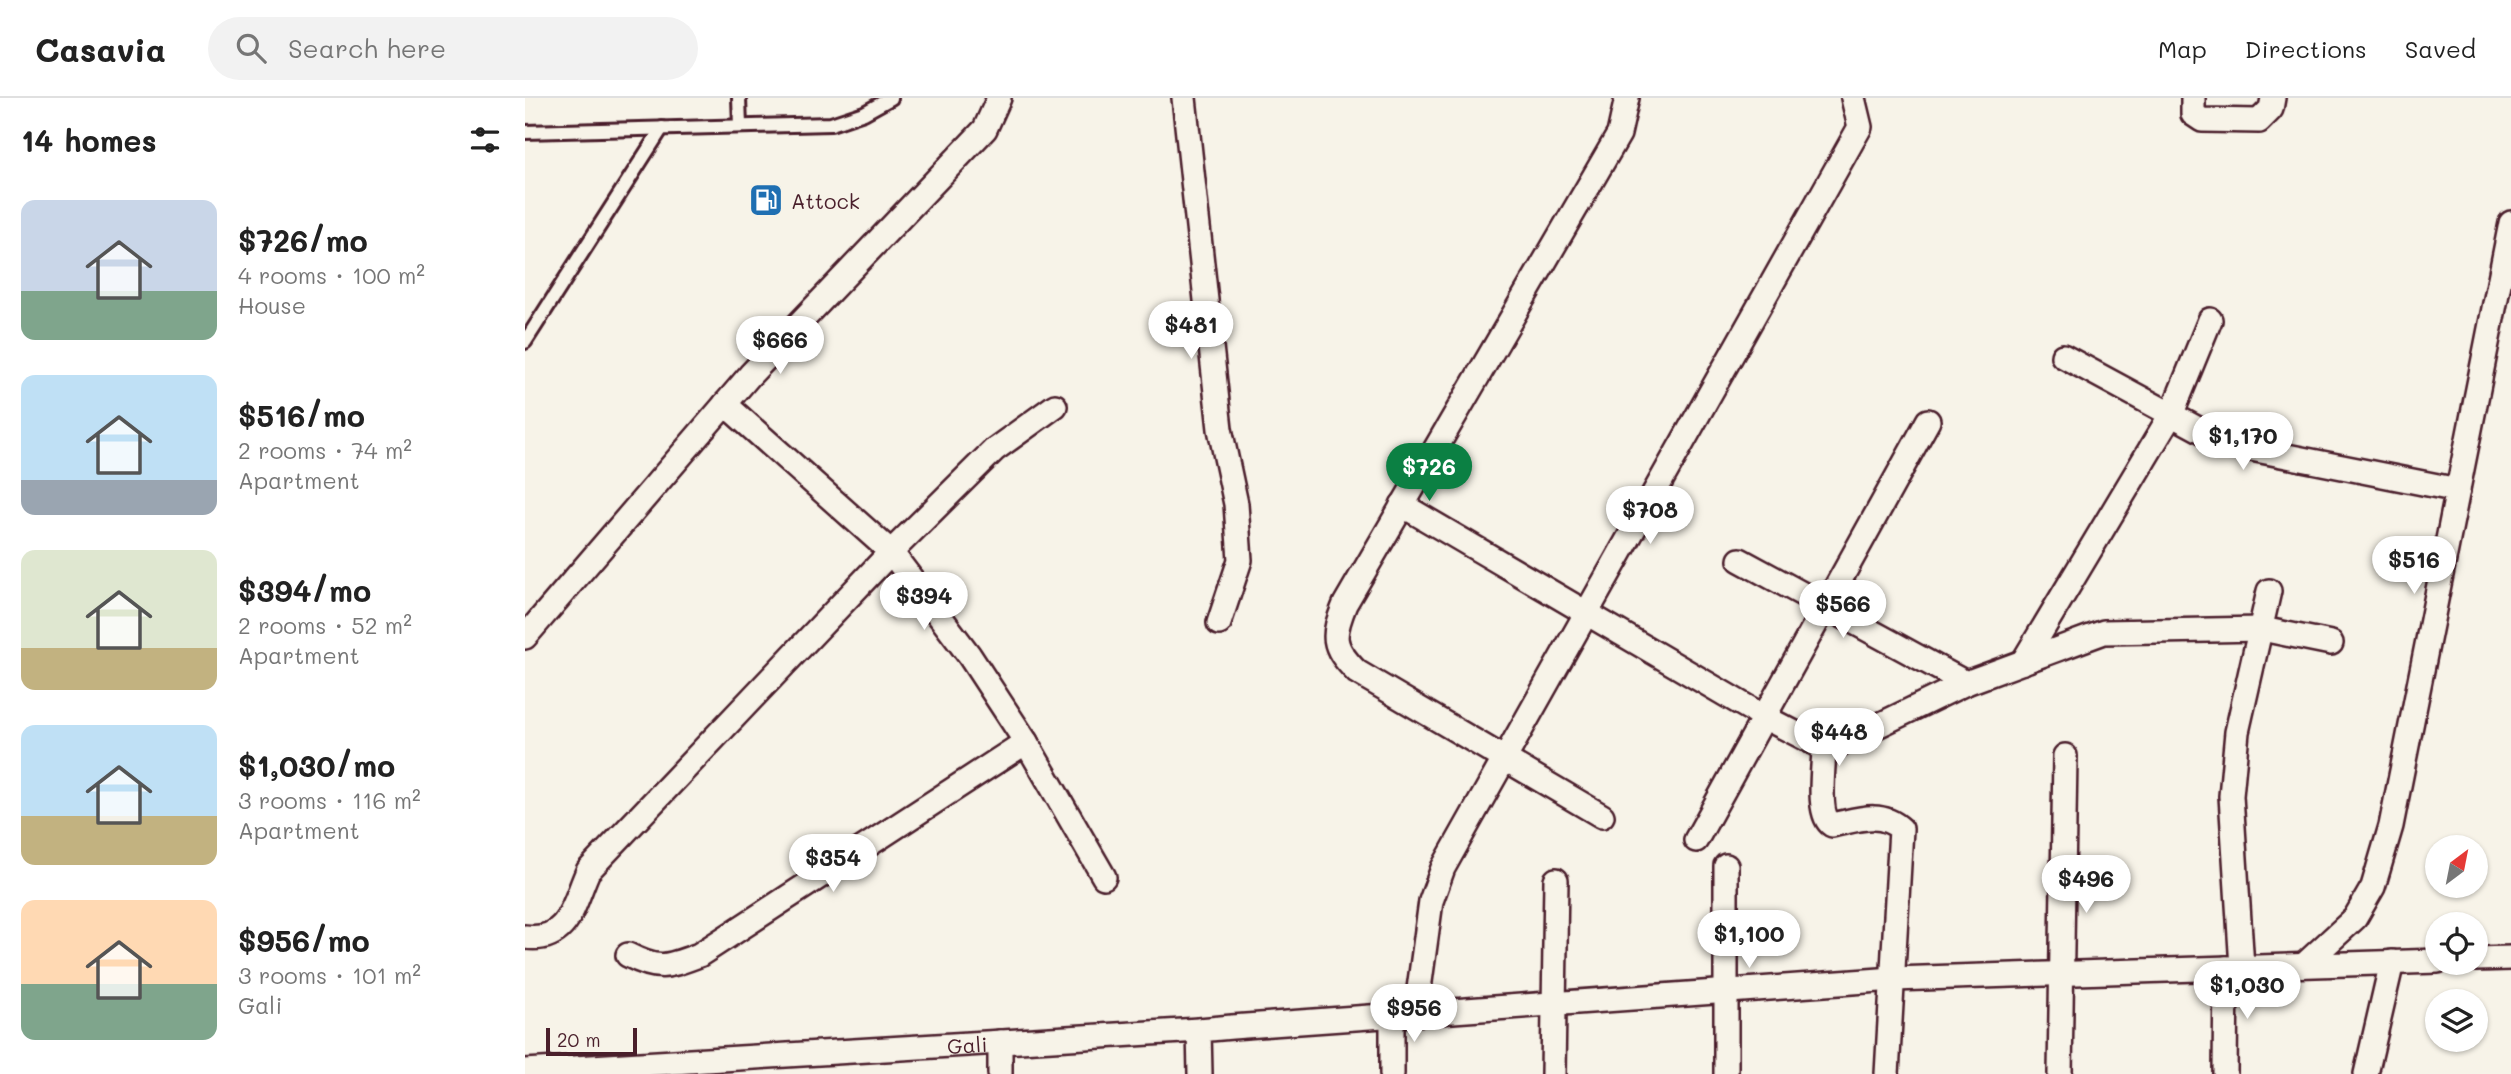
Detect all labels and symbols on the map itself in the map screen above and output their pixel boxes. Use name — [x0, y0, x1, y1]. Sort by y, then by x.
fuel station icon: Attock — [747, 181, 785, 219]
place label: Attock — [791, 187, 860, 214]
pin: $481 — [1150, 302, 1232, 361]
pin: $666 — [739, 316, 821, 376]
pin: $1,170 — [2186, 412, 2300, 472]
pin: $726 — [1388, 444, 1470, 503]
pin: $708 — [1609, 486, 1691, 546]
pin: $516 — [2373, 536, 2455, 596]
pin: $394 — [883, 573, 965, 632]
pin: $566 — [1802, 580, 1884, 640]
pin: $448 — [1798, 708, 1880, 768]
pin: $354 — [792, 834, 874, 894]
north arrow — [2425, 835, 2489, 898]
pin: $496 — [2045, 856, 2127, 915]
pin: $1,100 — [1692, 910, 1806, 970]
pin: $1,030 — [2190, 962, 2304, 1021]
pin: $956 — [1373, 984, 1455, 1044]
scale bar — [546, 1025, 637, 1057]
street label: Gali — [946, 1029, 988, 1059]

